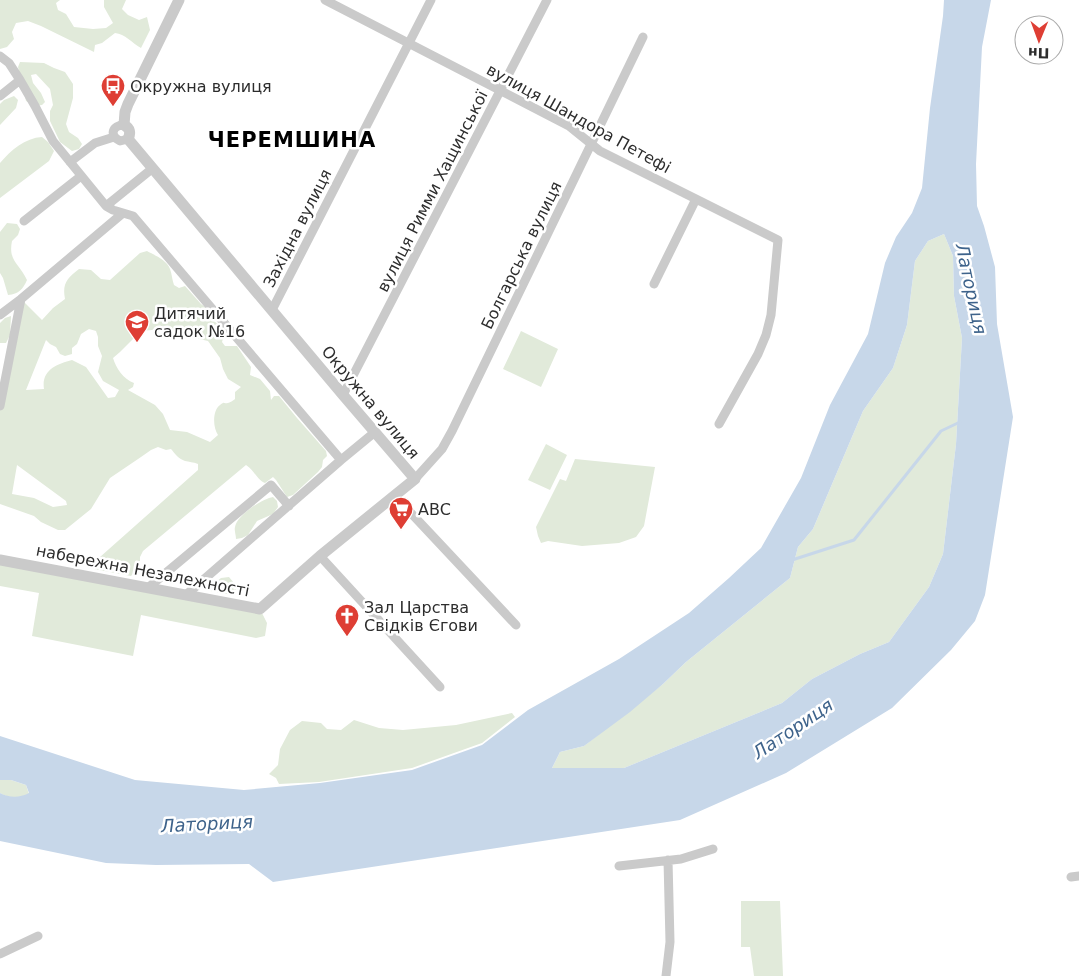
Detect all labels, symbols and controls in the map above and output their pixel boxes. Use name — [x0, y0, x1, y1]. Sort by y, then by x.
north arrow — [1014, 15, 1064, 65]
text: Пн — [1028, 45, 1050, 61]
street label: вулиця Шандора Петефі — [483, 60, 674, 177]
bus stop icon: Окружна вулиця — [100, 73, 126, 107]
place label: Окружна вулиця — [130, 77, 272, 96]
street label: вулиця Римми Хащинської — [373, 87, 492, 295]
district label: ЧЕРЕМШИНА — [208, 128, 376, 152]
street label: Західна вулиця — [259, 166, 336, 291]
street label: Болгарська вулиця — [477, 178, 566, 332]
water label: Латориця — [951, 241, 991, 336]
place label: Дитячий садок №16 — [154, 304, 245, 341]
school or university icon: Дитячий садок №16 — [124, 309, 150, 343]
street label: Окружна вулиця — [318, 342, 423, 463]
supermarket icon: ABC — [388, 496, 414, 530]
place label: ABC — [418, 500, 451, 519]
street label: набережна Незалежності — [34, 540, 251, 601]
place label: Зал Царства Свідків Єгови — [364, 598, 478, 635]
church icon: Зал Царства Свідків Єгови — [334, 603, 360, 637]
water label: Латориця — [748, 694, 837, 764]
water label: Латориця — [159, 811, 254, 836]

